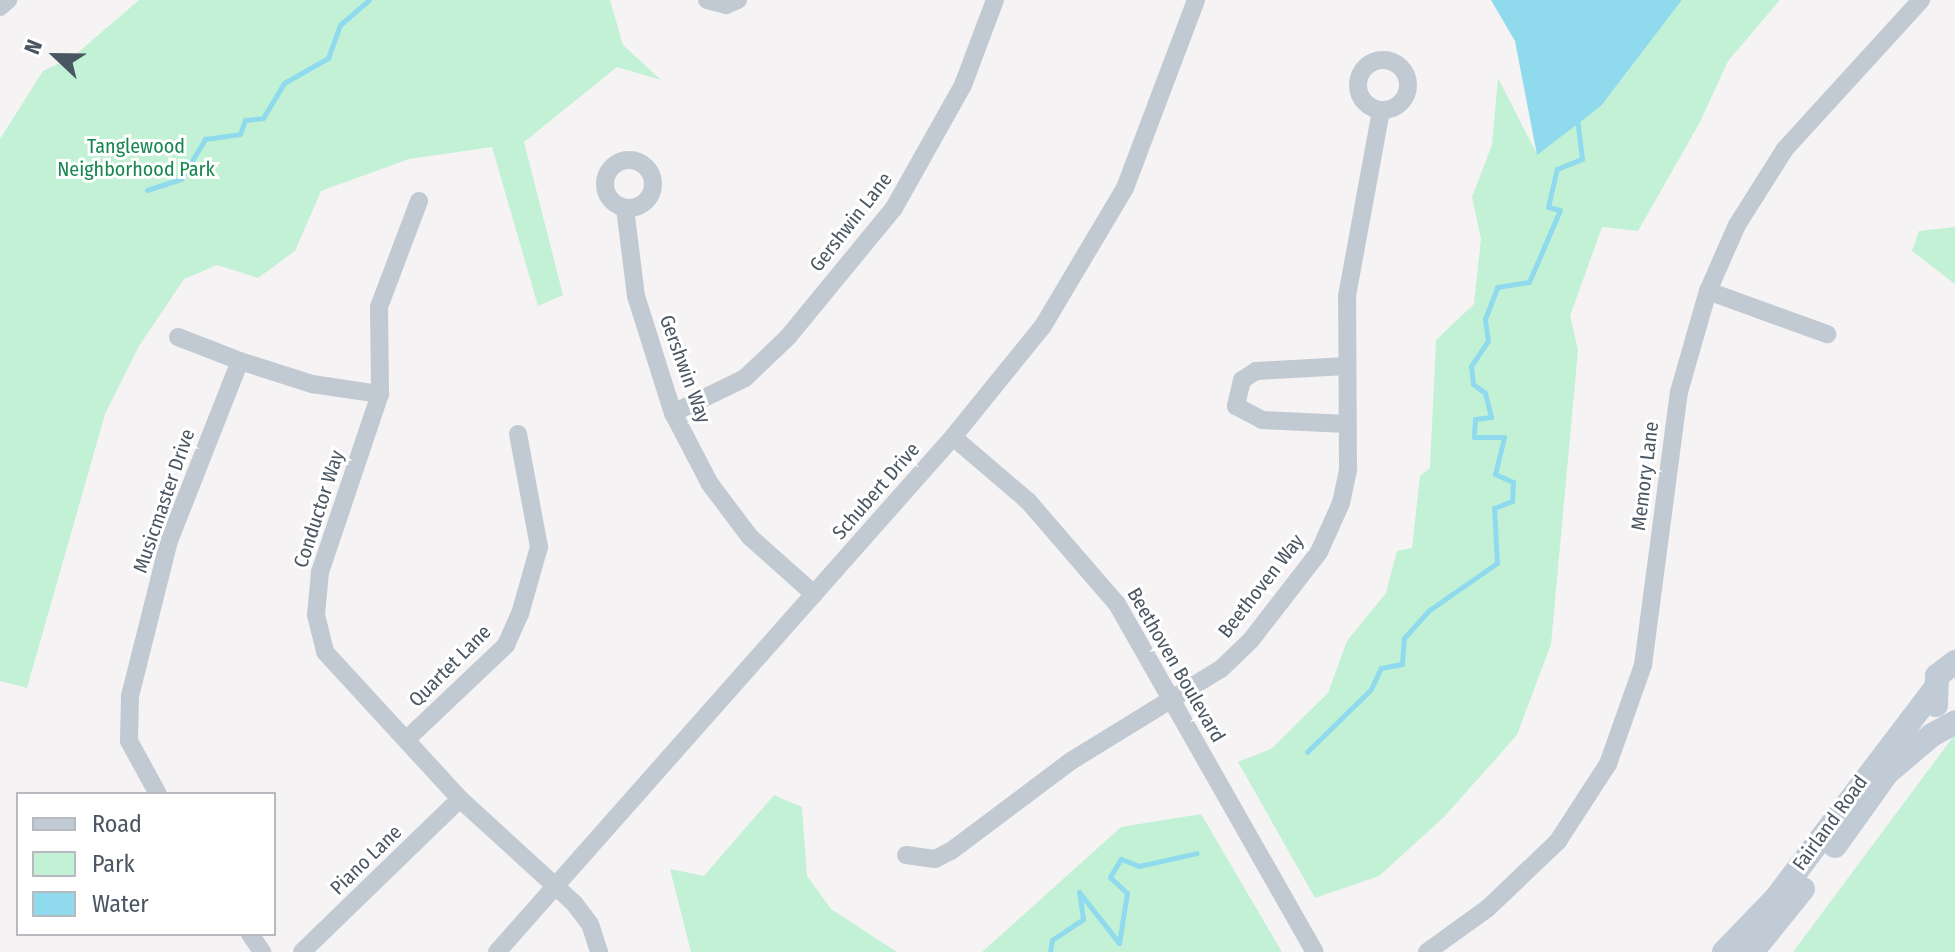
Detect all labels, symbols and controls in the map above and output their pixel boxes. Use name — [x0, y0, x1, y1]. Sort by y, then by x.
north arrow — [16, 16, 96, 96]
text: N — [18, 36, 48, 58]
park label: Tanglewood Neighborhood Park — [57, 134, 215, 181]
street label: Gershwin Lane — [805, 168, 897, 276]
street label: Gershwin Way — [654, 312, 716, 426]
street label: Memory Lane — [1626, 420, 1664, 532]
street label: Musicmaster Drive — [128, 426, 200, 576]
street label: Schubert Drive — [827, 438, 925, 544]
street label: Conductor Way — [289, 447, 349, 571]
street label: Beethoven Way — [1213, 529, 1309, 643]
street label: Beethoven Boulevard — [1122, 583, 1230, 747]
street label: Quartet Lane — [404, 620, 496, 712]
street label: Fairland Road — [1787, 771, 1873, 875]
legend — [16, 792, 276, 936]
text: Road — [92, 810, 142, 838]
street label: Piano Lane — [325, 820, 407, 900]
text: Park — [92, 850, 135, 878]
text: Water — [92, 890, 149, 918]

